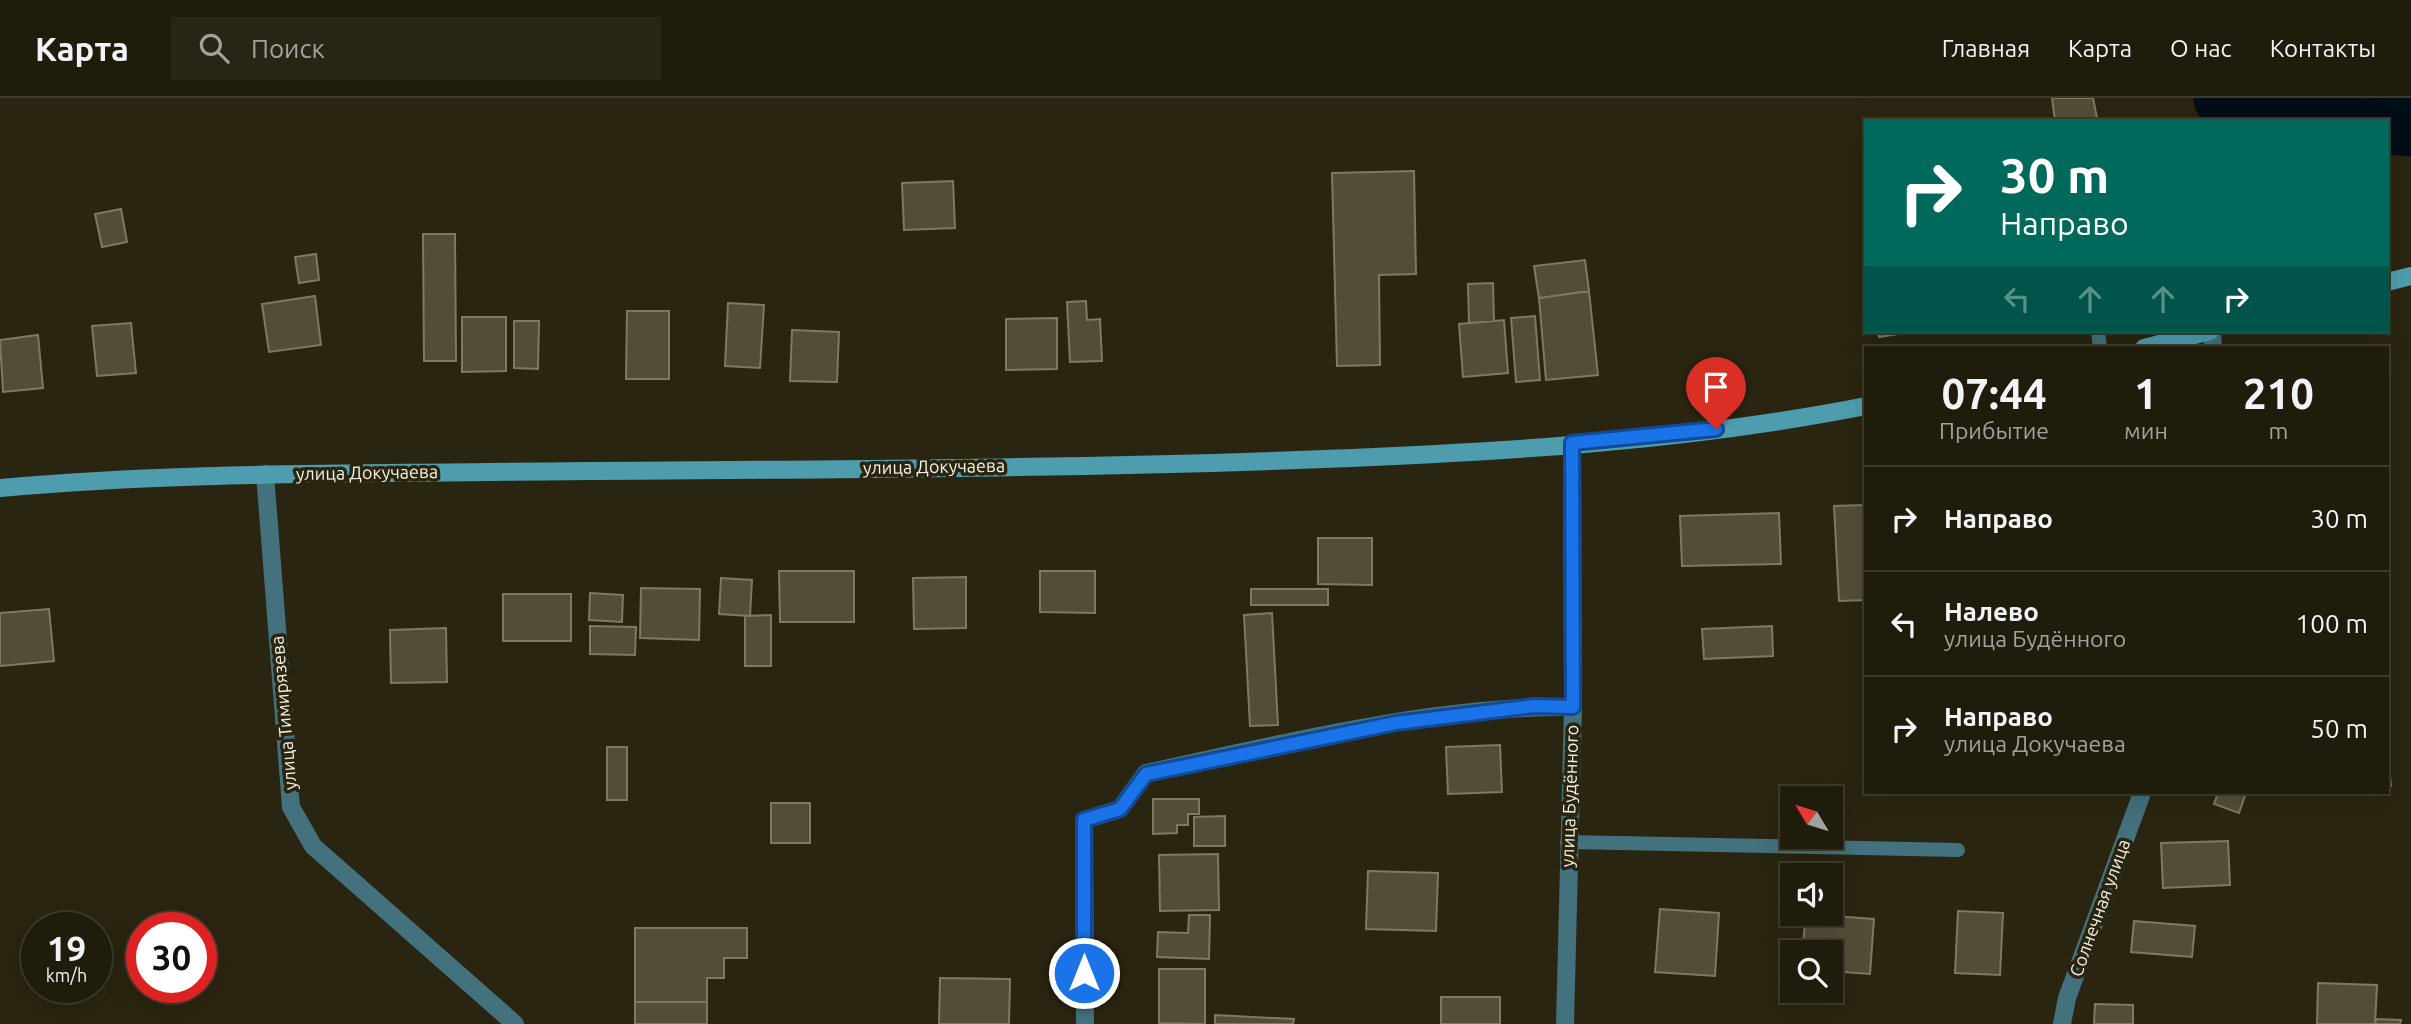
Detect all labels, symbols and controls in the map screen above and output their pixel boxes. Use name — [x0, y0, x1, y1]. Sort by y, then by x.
search box — [171, 17, 661, 80]
icon: search — [195, 29, 233, 67]
text: Карта — [35, 30, 129, 67]
text: Поиск — [251, 34, 325, 63]
text: Главная — [1942, 35, 2030, 62]
text: Карта — [2068, 35, 2132, 62]
text: О нас — [2170, 35, 2232, 62]
text: Контакты — [2270, 35, 2376, 62]
icon: right — [1885, 147, 1976, 238]
text: 30 m — [2000, 147, 2109, 202]
text: Направо — [2000, 205, 2129, 241]
icon: left — [1998, 280, 2036, 318]
icon: ahead — [2071, 280, 2109, 318]
icon: ahead — [2144, 280, 2182, 318]
icon: right — [2217, 280, 2255, 318]
pin — [1686, 357, 1746, 429]
icon: arrive — [1697, 368, 1735, 406]
text: 07:44 — [1941, 370, 2047, 417]
text: 1 — [2134, 370, 2158, 417]
text: 210 — [2243, 370, 2314, 417]
text: Прибытие — [1939, 418, 2049, 443]
text: мин — [2124, 418, 2168, 443]
text: m — [2268, 418, 2288, 443]
street label: улица Докучаева — [863, 455, 1005, 477]
street label: улица Докучаева — [296, 461, 438, 483]
icon: right — [1885, 500, 1923, 538]
text: Направо — [1944, 504, 2053, 533]
text: 30 m — [2310, 504, 2368, 533]
text: Налево — [1944, 597, 2039, 626]
icon: left — [1885, 605, 1923, 643]
text: 100 m — [2296, 609, 2368, 638]
text: улица Будённого — [1944, 626, 2126, 651]
street label: улица Тимирязева — [266, 635, 300, 791]
text: Направо — [1944, 702, 2053, 731]
icon: right — [1885, 710, 1923, 748]
text: 50 m — [2310, 714, 2368, 743]
street label: улица Будённого — [1557, 724, 1581, 868]
text: улица Докучаева — [1944, 731, 2126, 756]
north arrow — [1780, 786, 1843, 849]
map controls — [1780, 786, 1843, 1003]
street label: Солнечная улица — [2065, 836, 2133, 979]
button: sound — [1780, 863, 1843, 926]
speed limit sign: 30 — [126, 912, 217, 1003]
text: 19 — [47, 928, 86, 968]
position arrow — [1047, 936, 1121, 1010]
button: search — [1780, 940, 1843, 1003]
text: km/h — [46, 965, 87, 985]

